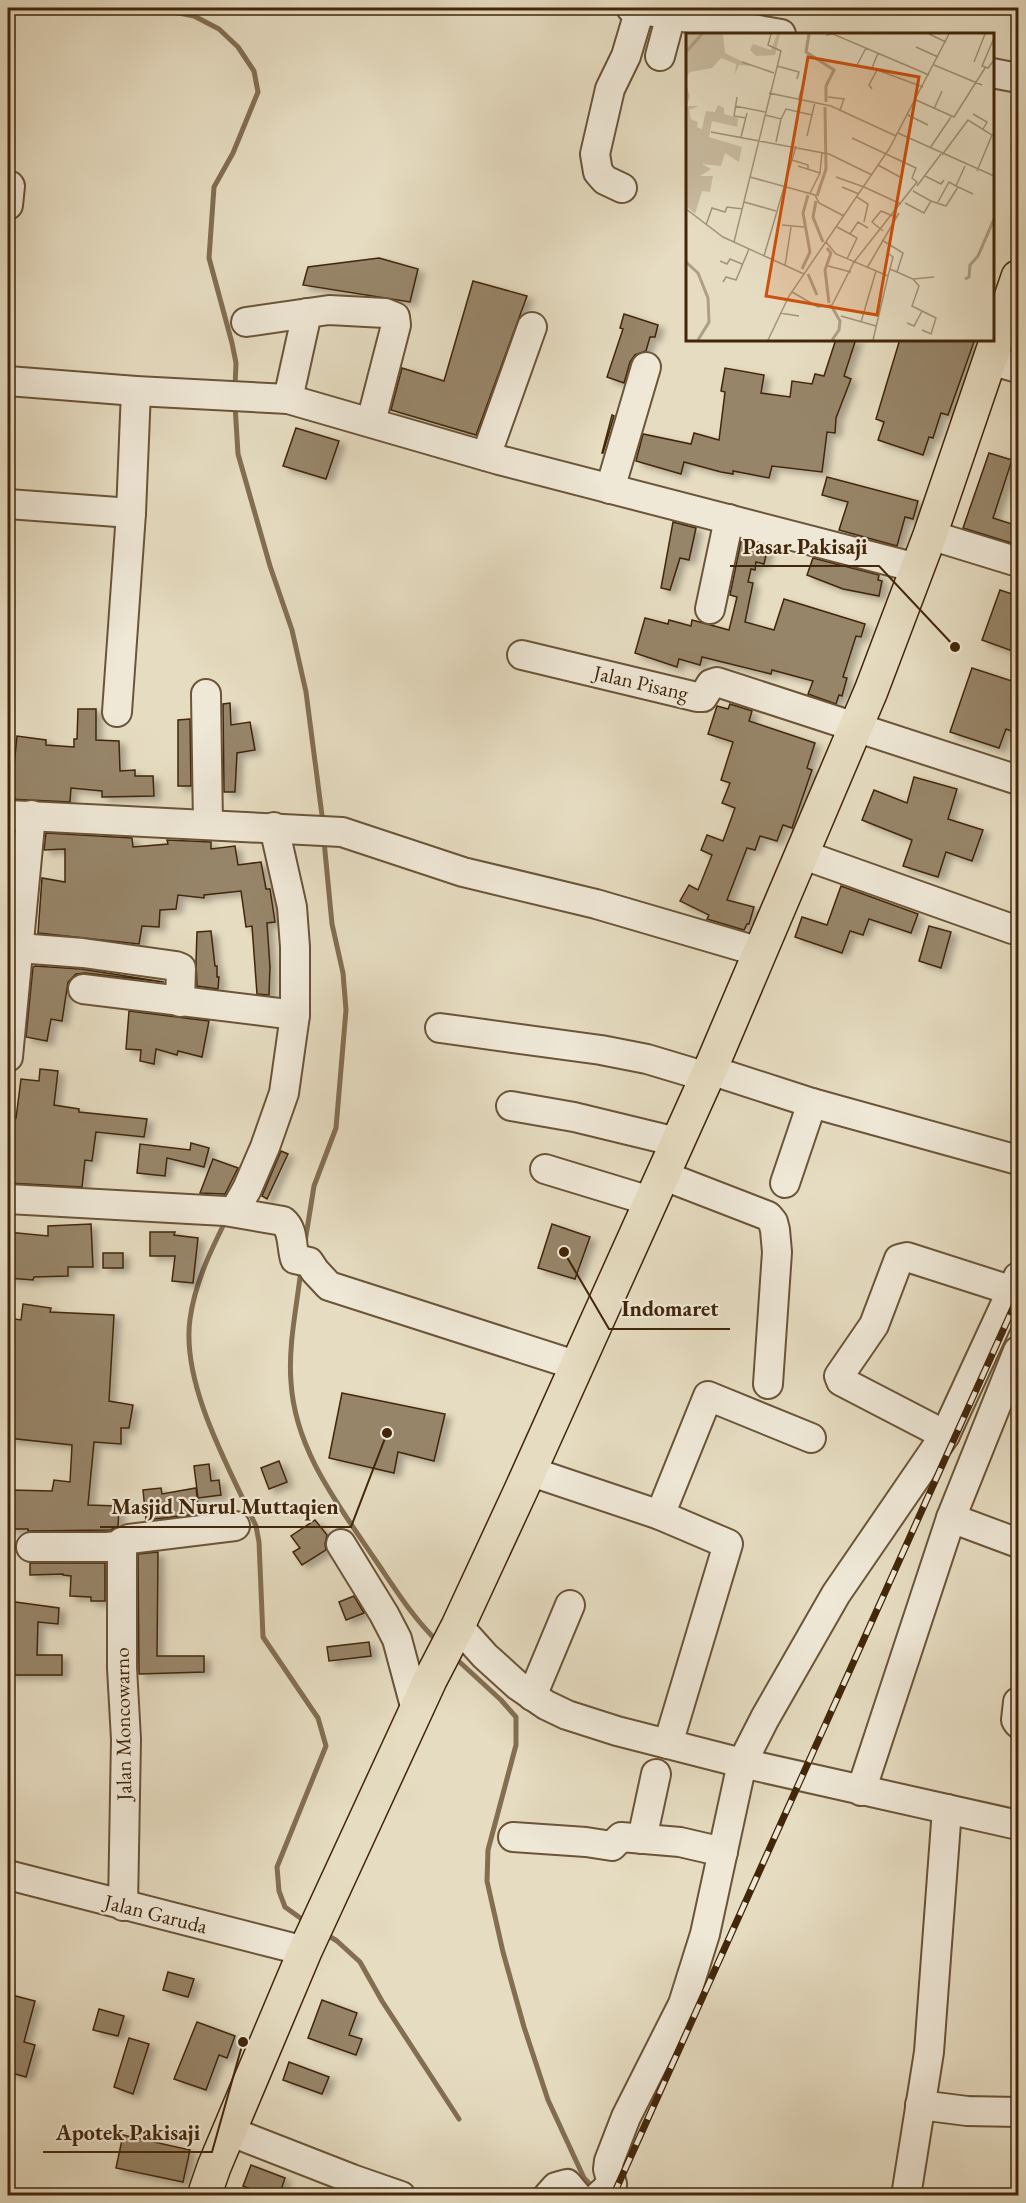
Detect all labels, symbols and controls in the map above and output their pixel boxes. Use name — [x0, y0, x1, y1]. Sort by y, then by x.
inset map — [686, 33, 993, 340]
callout: Pasar Pakisaji — [730, 526, 879, 566]
text: Pasar Pakisaji — [742, 532, 868, 561]
street label: Jalan Pisang — [589, 658, 692, 707]
callout: Indomaret — [609, 1289, 730, 1329]
text: Indomaret — [622, 1294, 719, 1323]
callout: Masjid Nurul Muttaqien — [100, 1487, 351, 1527]
text: Masjid Nurul Muttaqien — [111, 1492, 339, 1521]
street label: Jalan Moncowarno — [108, 1647, 137, 1803]
street label: Jalan Garuda — [100, 1887, 211, 1939]
callout: Apotek Pakisaji — [43, 2112, 212, 2152]
text: Apotek Pakisaji — [55, 2118, 201, 2147]

